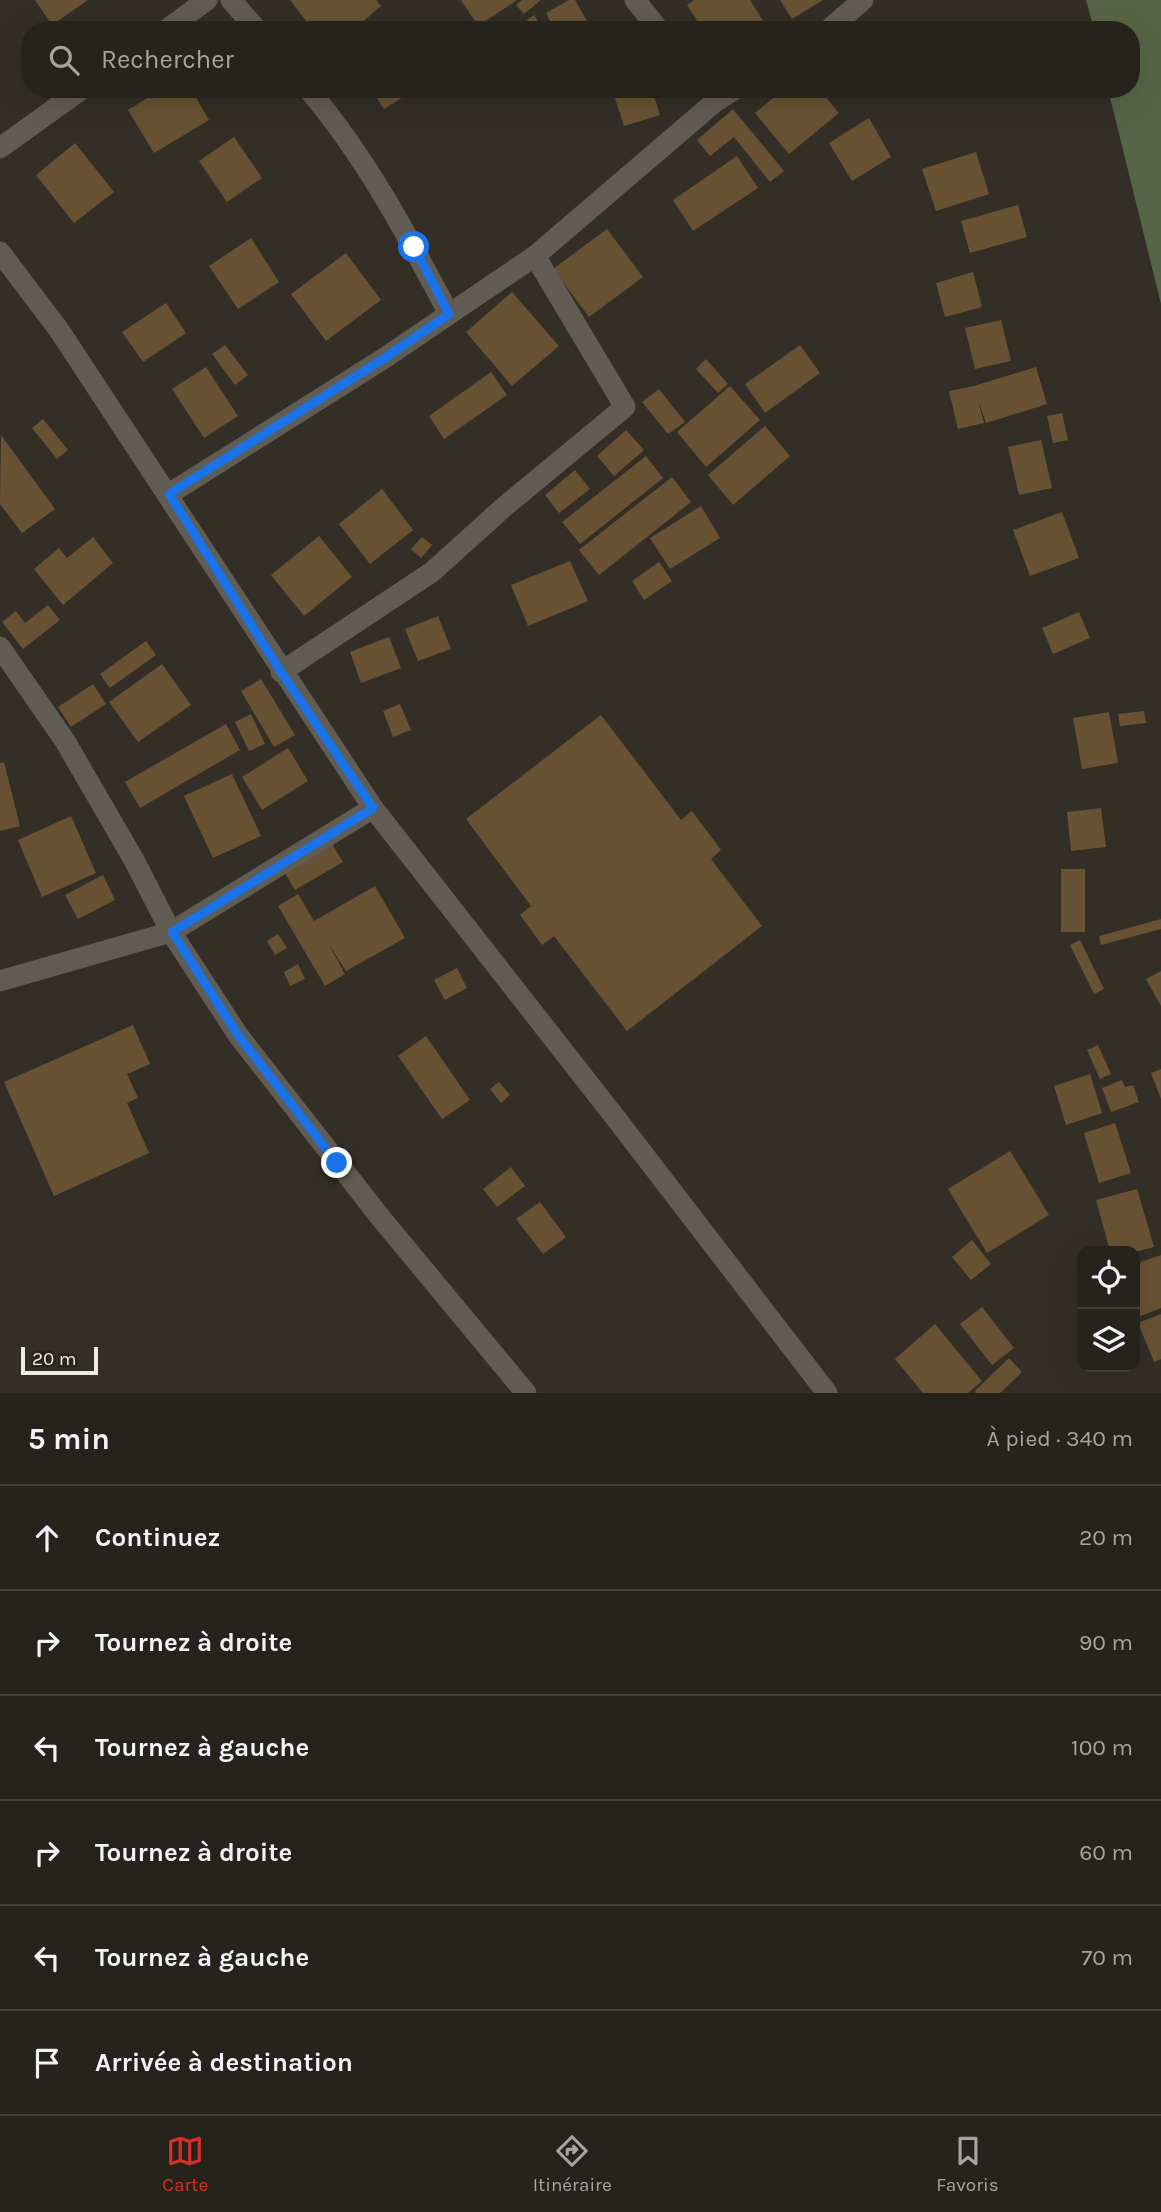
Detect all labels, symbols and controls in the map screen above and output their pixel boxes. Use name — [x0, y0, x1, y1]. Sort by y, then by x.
search box — [21, 21, 1140, 98]
icon: search — [45, 41, 83, 79]
text: Rechercher — [101, 44, 234, 75]
route start — [398, 231, 429, 262]
route end — [321, 1147, 352, 1178]
map controls — [1077, 1246, 1140, 1372]
button: locate — [1077, 1246, 1140, 1309]
button: layers — [1077, 1309, 1140, 1372]
scale bar — [21, 1344, 98, 1376]
text: 20 m — [32, 1348, 77, 1370]
text: 5 min — [28, 1421, 110, 1457]
text: À pied · 340 m — [987, 1425, 1133, 1452]
icon: ahead — [28, 1519, 66, 1557]
text: Continuez — [95, 1522, 220, 1553]
text: 20 m — [1079, 1524, 1133, 1551]
icon: right — [28, 1624, 66, 1662]
text: Tournez à droite — [95, 1627, 292, 1658]
text: 90 m — [1079, 1629, 1133, 1656]
icon: left — [28, 1729, 66, 1767]
text: Tournez à gauche — [95, 1732, 309, 1763]
text: 100 m — [1071, 1734, 1133, 1761]
icon: right — [28, 1834, 66, 1872]
text: Tournez à droite — [95, 1837, 292, 1868]
text: 60 m — [1079, 1839, 1133, 1866]
icon: left — [28, 1939, 66, 1977]
text: Tournez à gauche — [95, 1942, 309, 1973]
text: 70 m — [1082, 1944, 1133, 1971]
icon: arrive — [28, 2044, 66, 2082]
text: Arrivée à destination — [95, 2047, 353, 2078]
tab: Carte — [162, 2132, 208, 2196]
tab: Itinéraire — [533, 2132, 612, 2196]
tab: Favoris — [936, 2132, 999, 2196]

